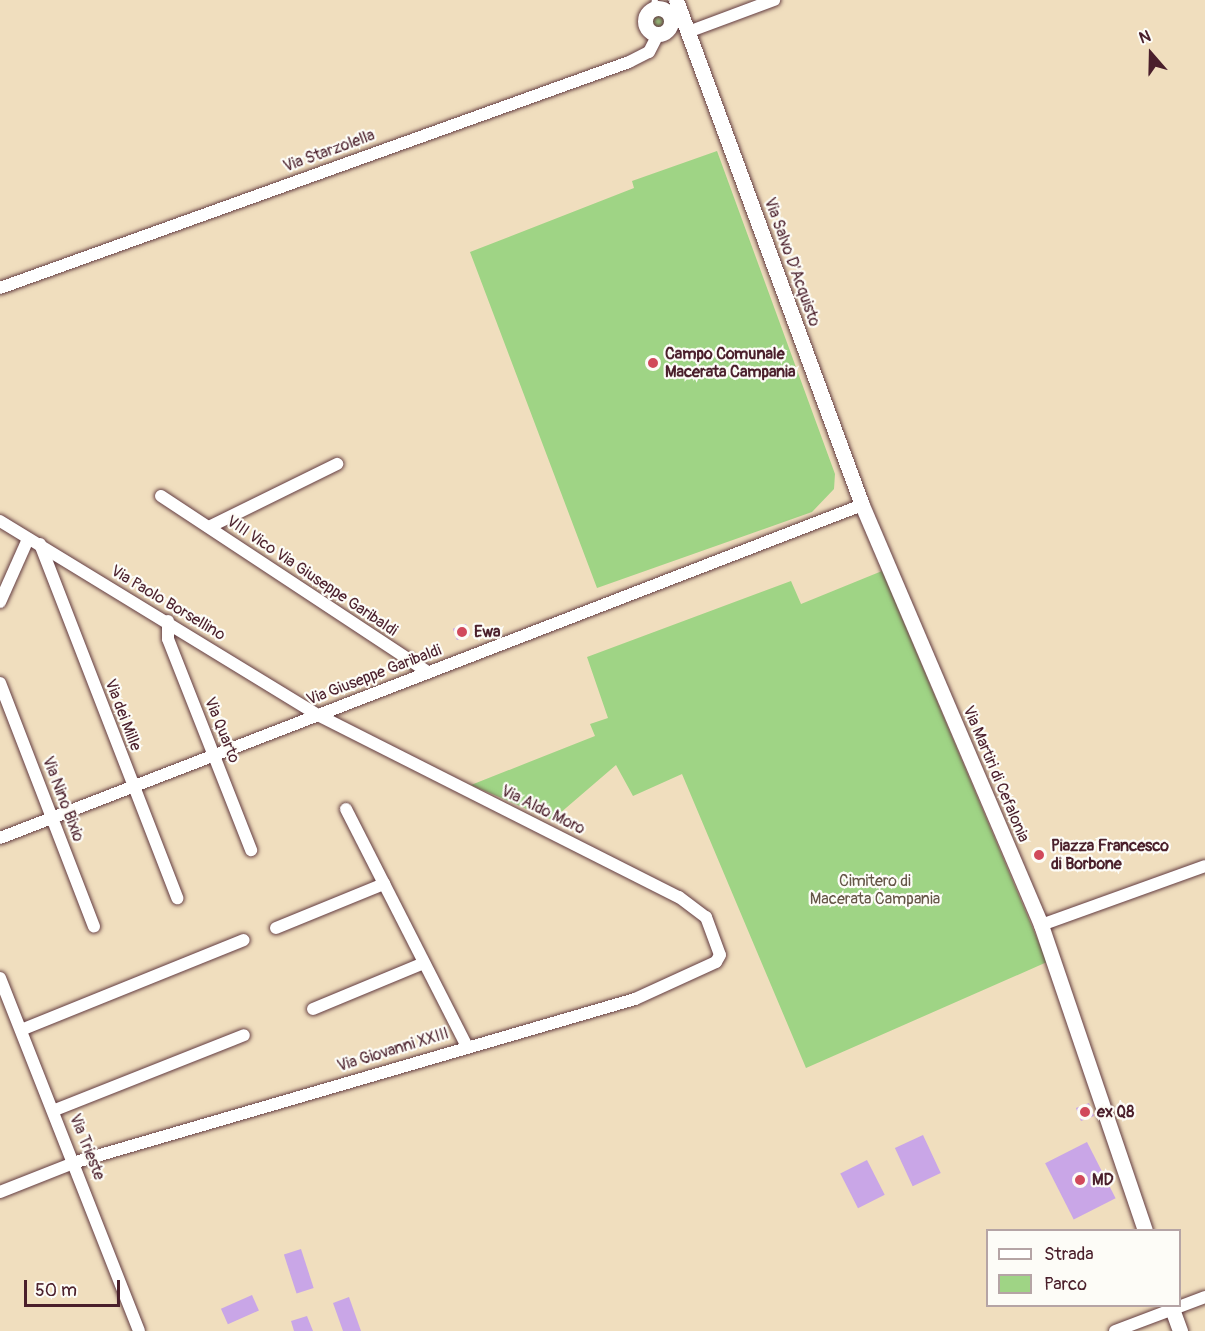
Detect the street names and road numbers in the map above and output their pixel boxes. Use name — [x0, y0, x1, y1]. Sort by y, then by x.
street label: Via Starzolella — [281, 126, 377, 176]
street label: Via Salvo D'Acquisto — [760, 195, 824, 329]
street label: VIII Vico Via Giuseppe Garibaldi — [223, 512, 401, 640]
street label: Via Paolo Borsellino — [107, 561, 229, 645]
street label: Via Giuseppe Garibaldi — [304, 640, 444, 710]
street label: Via dei Mille — [101, 676, 145, 754]
street label: Via Quarto — [200, 694, 244, 766]
street label: Via Martiri di Cefalonia — [959, 703, 1033, 845]
street label: Via Nino Bixio — [38, 754, 88, 844]
street label: Via Aldo Moro — [498, 781, 588, 839]
street label: Via Giovanni XXIII — [335, 1024, 451, 1076]
street label: Via Trieste — [65, 1111, 109, 1183]

